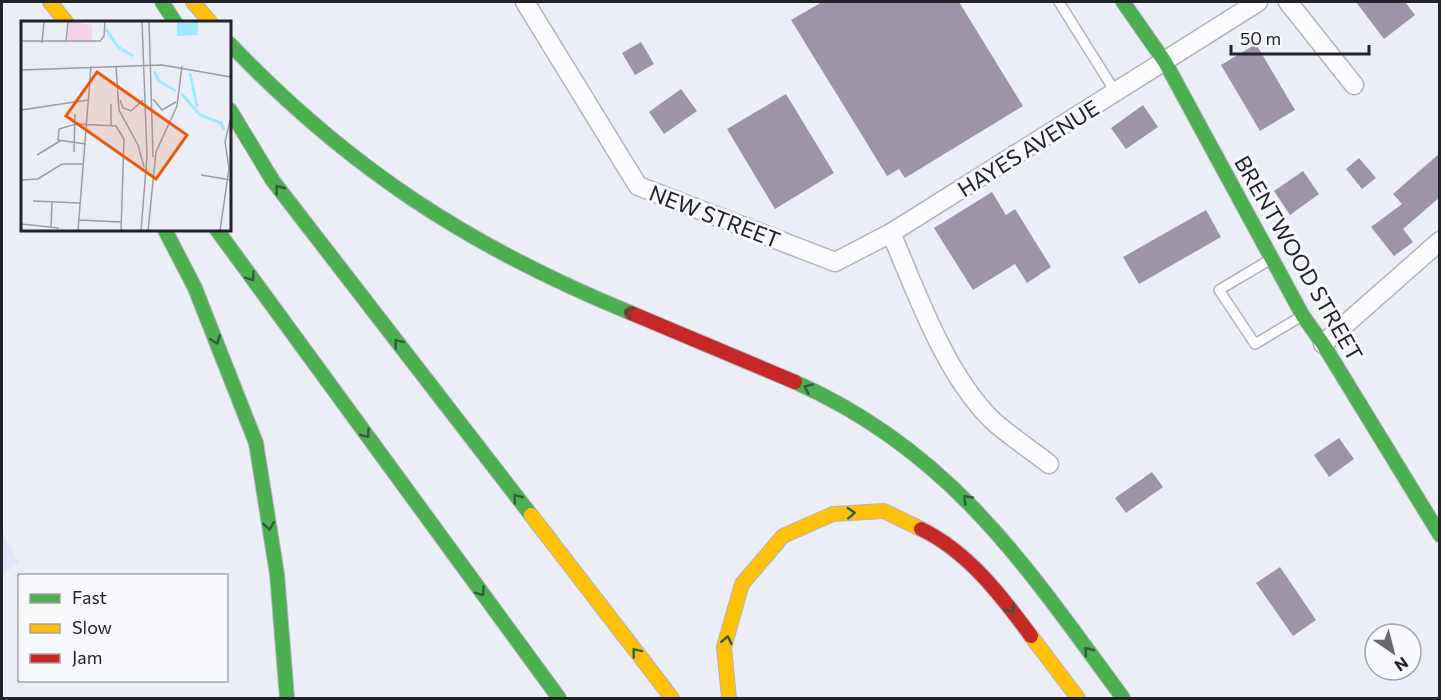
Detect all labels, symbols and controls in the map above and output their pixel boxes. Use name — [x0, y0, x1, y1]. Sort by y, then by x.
scale bar — [1231, 18, 1369, 56]
inset map — [21, 21, 231, 231]
text: 50 m — [1240, 27, 1281, 49]
street label: HAYES AVENUE — [952, 94, 1104, 202]
street label: BRENTWOOD STREET — [1229, 150, 1369, 366]
street label: NEW STREET — [646, 179, 784, 253]
one-way arrow — [275, 184, 286, 195]
one-way arrow — [244, 270, 255, 281]
one-way arrow — [624, 307, 635, 319]
one-way arrow — [208, 334, 221, 344]
one-way arrow — [394, 339, 405, 350]
one-way arrow — [804, 384, 815, 396]
one-way arrow — [359, 428, 370, 439]
one-way arrow — [513, 494, 524, 505]
one-way arrow — [963, 496, 974, 507]
one-way arrow — [847, 506, 856, 519]
one-way arrow — [262, 521, 275, 531]
legend — [18, 574, 228, 682]
one-way arrow — [474, 585, 485, 596]
text: Fast — [72, 586, 107, 608]
one-way arrow — [1003, 602, 1014, 613]
text: Slow — [72, 616, 112, 638]
north arrow — [1363, 622, 1423, 682]
one-way arrow — [720, 636, 733, 646]
text: Jam — [72, 646, 102, 668]
one-way arrow — [1085, 647, 1096, 658]
one-way arrow — [632, 648, 643, 659]
text: N — [1392, 653, 1412, 676]

